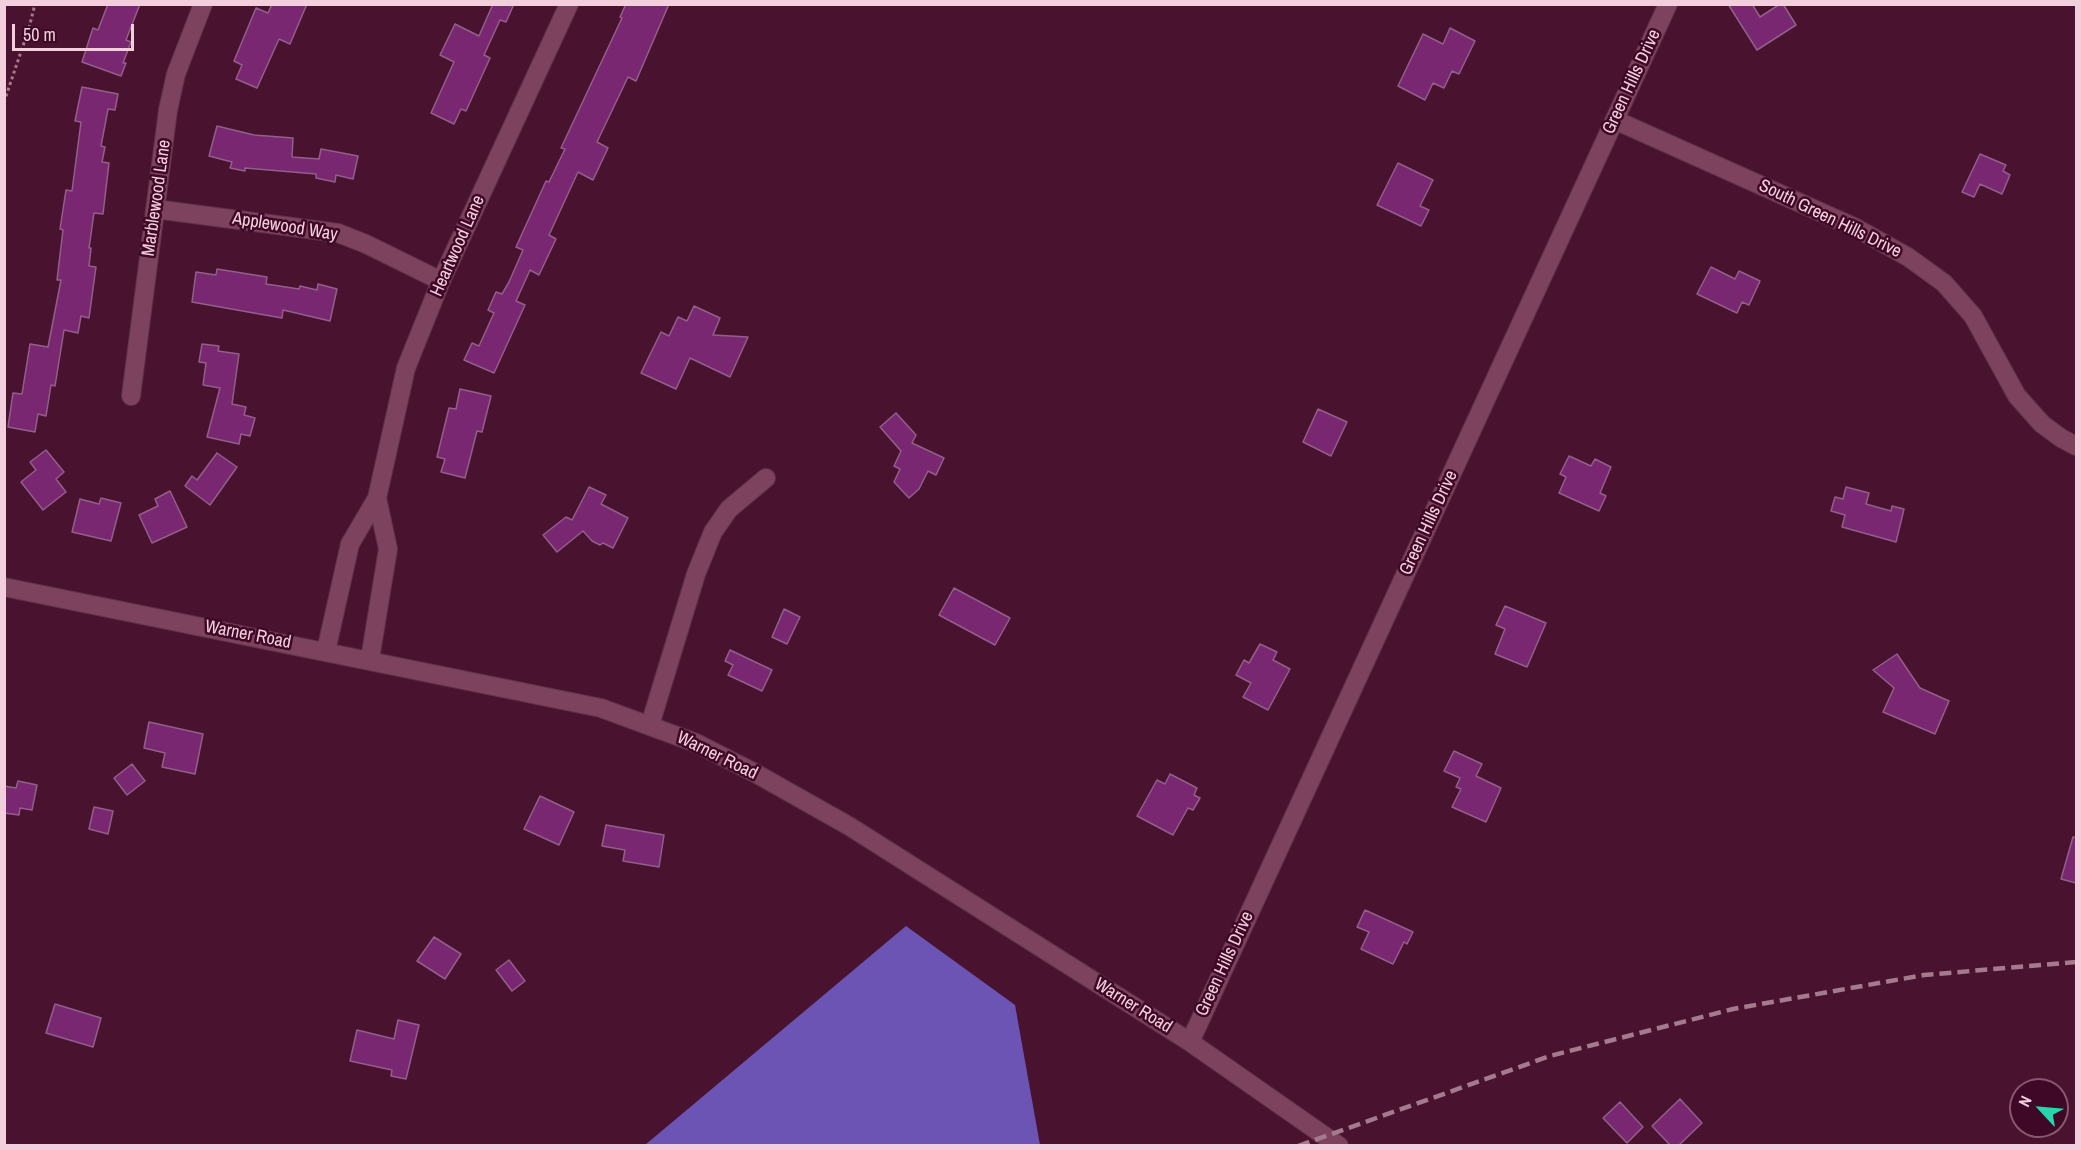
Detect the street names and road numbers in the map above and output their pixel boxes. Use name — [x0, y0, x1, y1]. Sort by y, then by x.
street label: Green Hills Drive — [1598, 26, 1666, 138]
street label: Marblewood Lane — [138, 138, 176, 258]
street label: South Green Hills Drive — [1755, 175, 1905, 263]
street label: Heartwood Lane — [426, 192, 490, 300]
street label: Applewood Way — [231, 208, 339, 246]
street label: Green Hills Drive — [1395, 467, 1463, 579]
street label: Warner Road — [203, 616, 293, 654]
street label: Warner Road — [673, 727, 761, 785]
street label: Green Hills Drive — [1191, 908, 1259, 1020]
street label: Warner Road — [1090, 974, 1176, 1038]

